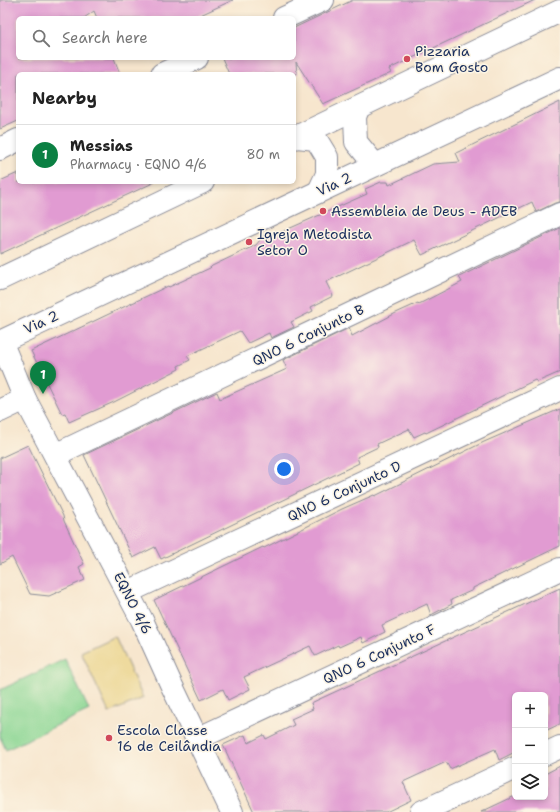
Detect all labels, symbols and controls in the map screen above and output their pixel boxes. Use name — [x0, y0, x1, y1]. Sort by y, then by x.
search box — [16, 16, 296, 60]
icon: search — [30, 27, 52, 49]
text: Search here — [62, 28, 148, 48]
place label: Pizzaria Bom Gosto — [415, 42, 488, 76]
marker: Pizzaria Bom Gosto — [402, 54, 412, 64]
text: Nearby — [32, 87, 97, 109]
text: Messias — [70, 136, 133, 156]
text: 1 — [42, 146, 48, 163]
text: 80 m — [246, 146, 280, 163]
text: Pharmacy · EQNO 4/6 — [70, 156, 207, 173]
street label: Via 2 — [314, 168, 354, 200]
place label: Assembleia de Deus - ADEB — [331, 202, 517, 220]
marker: Assembleia de Deus - ADEB — [318, 206, 328, 216]
place label: Igreja Metodista Setor O — [257, 225, 372, 259]
marker: Igreja Metodista Setor O — [244, 237, 254, 247]
street label: QNO 6 Conjunto B — [249, 300, 367, 370]
street label: Via 2 — [21, 306, 61, 338]
pin: 1 — [30, 361, 56, 394]
street label: QNO 6 Conjunto D — [284, 457, 404, 525]
your location — [274, 459, 294, 479]
street label: EQNO 4/6 — [110, 569, 156, 637]
street label: QNO 6 Conjunto F — [320, 620, 438, 688]
map controls — [512, 692, 548, 800]
button: + — [512, 692, 548, 728]
place label: Escola Classe 16 de Ceilândia — [117, 721, 221, 755]
button: − — [512, 728, 548, 764]
marker: Escola Classe 16 de Ceilândia — [104, 733, 114, 743]
button: layers — [512, 764, 548, 800]

